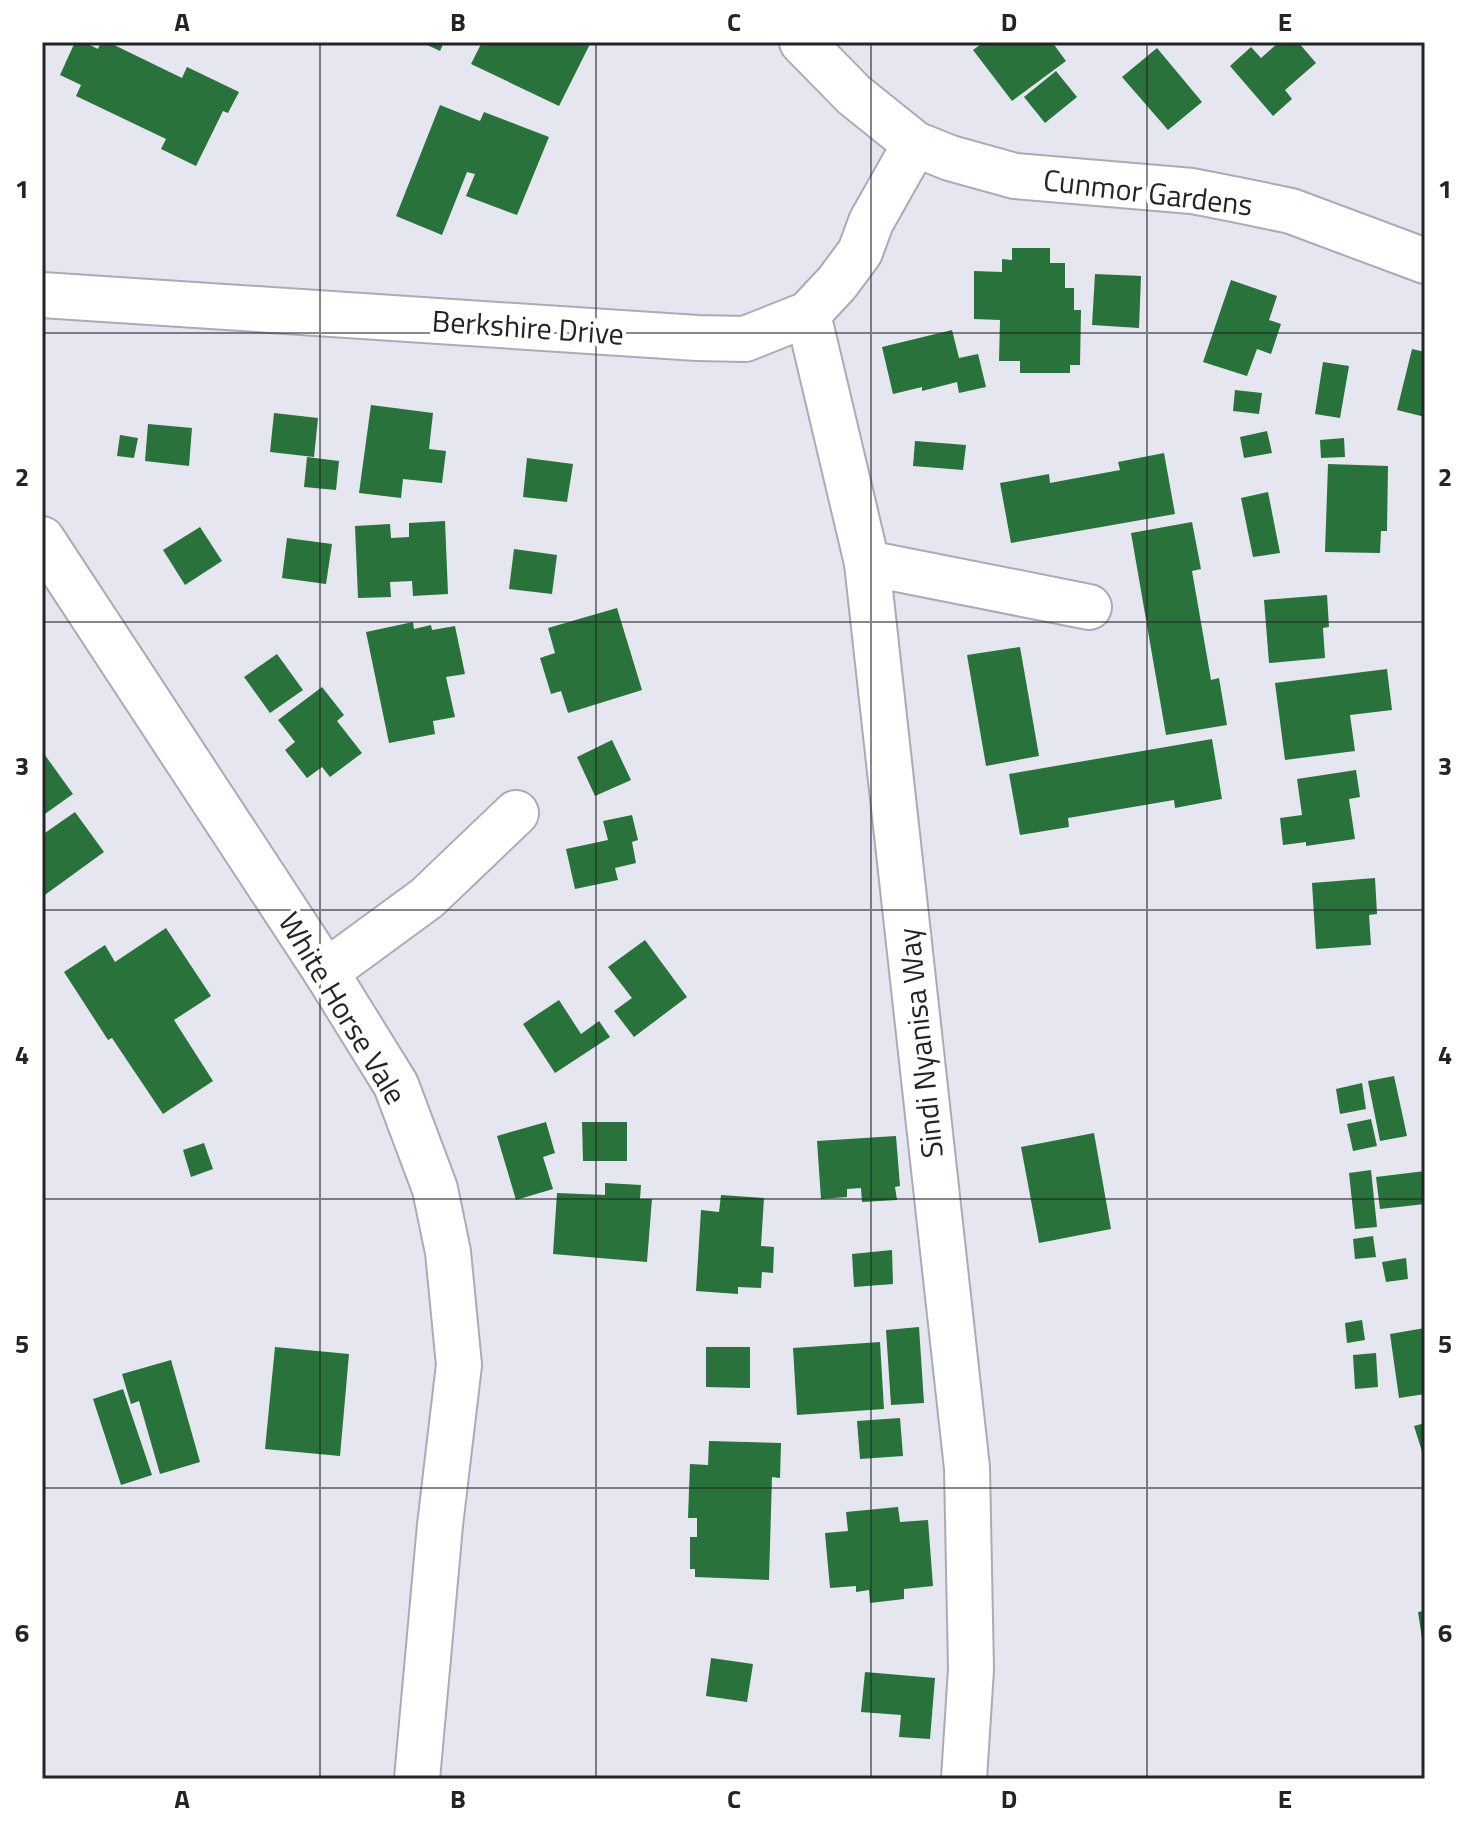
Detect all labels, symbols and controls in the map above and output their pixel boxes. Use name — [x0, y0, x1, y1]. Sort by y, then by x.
text: A — [174, 2, 190, 41]
text: B — [450, 2, 466, 41]
text: C — [727, 2, 741, 41]
text: D — [1001, 2, 1017, 41]
text: E — [1278, 2, 1292, 41]
street label: Cunmor Gardens — [1041, 156, 1255, 228]
text: 1 — [15, 169, 29, 208]
text: 1 — [1438, 169, 1452, 208]
street label: Berkshire Drive — [430, 297, 626, 357]
text: 2 — [15, 457, 29, 496]
text: 2 — [1438, 457, 1452, 496]
text: 3 — [15, 746, 29, 785]
text: 3 — [1438, 746, 1452, 785]
street label: White Horse Vale — [267, 903, 419, 1113]
street label: Sindi Nyanisa Way — [885, 926, 955, 1160]
text: 4 — [15, 1035, 29, 1074]
text: 4 — [1438, 1035, 1452, 1074]
text: 5 — [15, 1324, 29, 1363]
text: 5 — [1438, 1324, 1452, 1363]
text: 6 — [15, 1613, 29, 1652]
text: 6 — [1438, 1613, 1452, 1652]
text: A — [174, 1779, 190, 1818]
text: B — [450, 1779, 466, 1818]
text: C — [727, 1779, 741, 1818]
text: D — [1001, 1779, 1017, 1818]
text: E — [1278, 1779, 1292, 1818]

